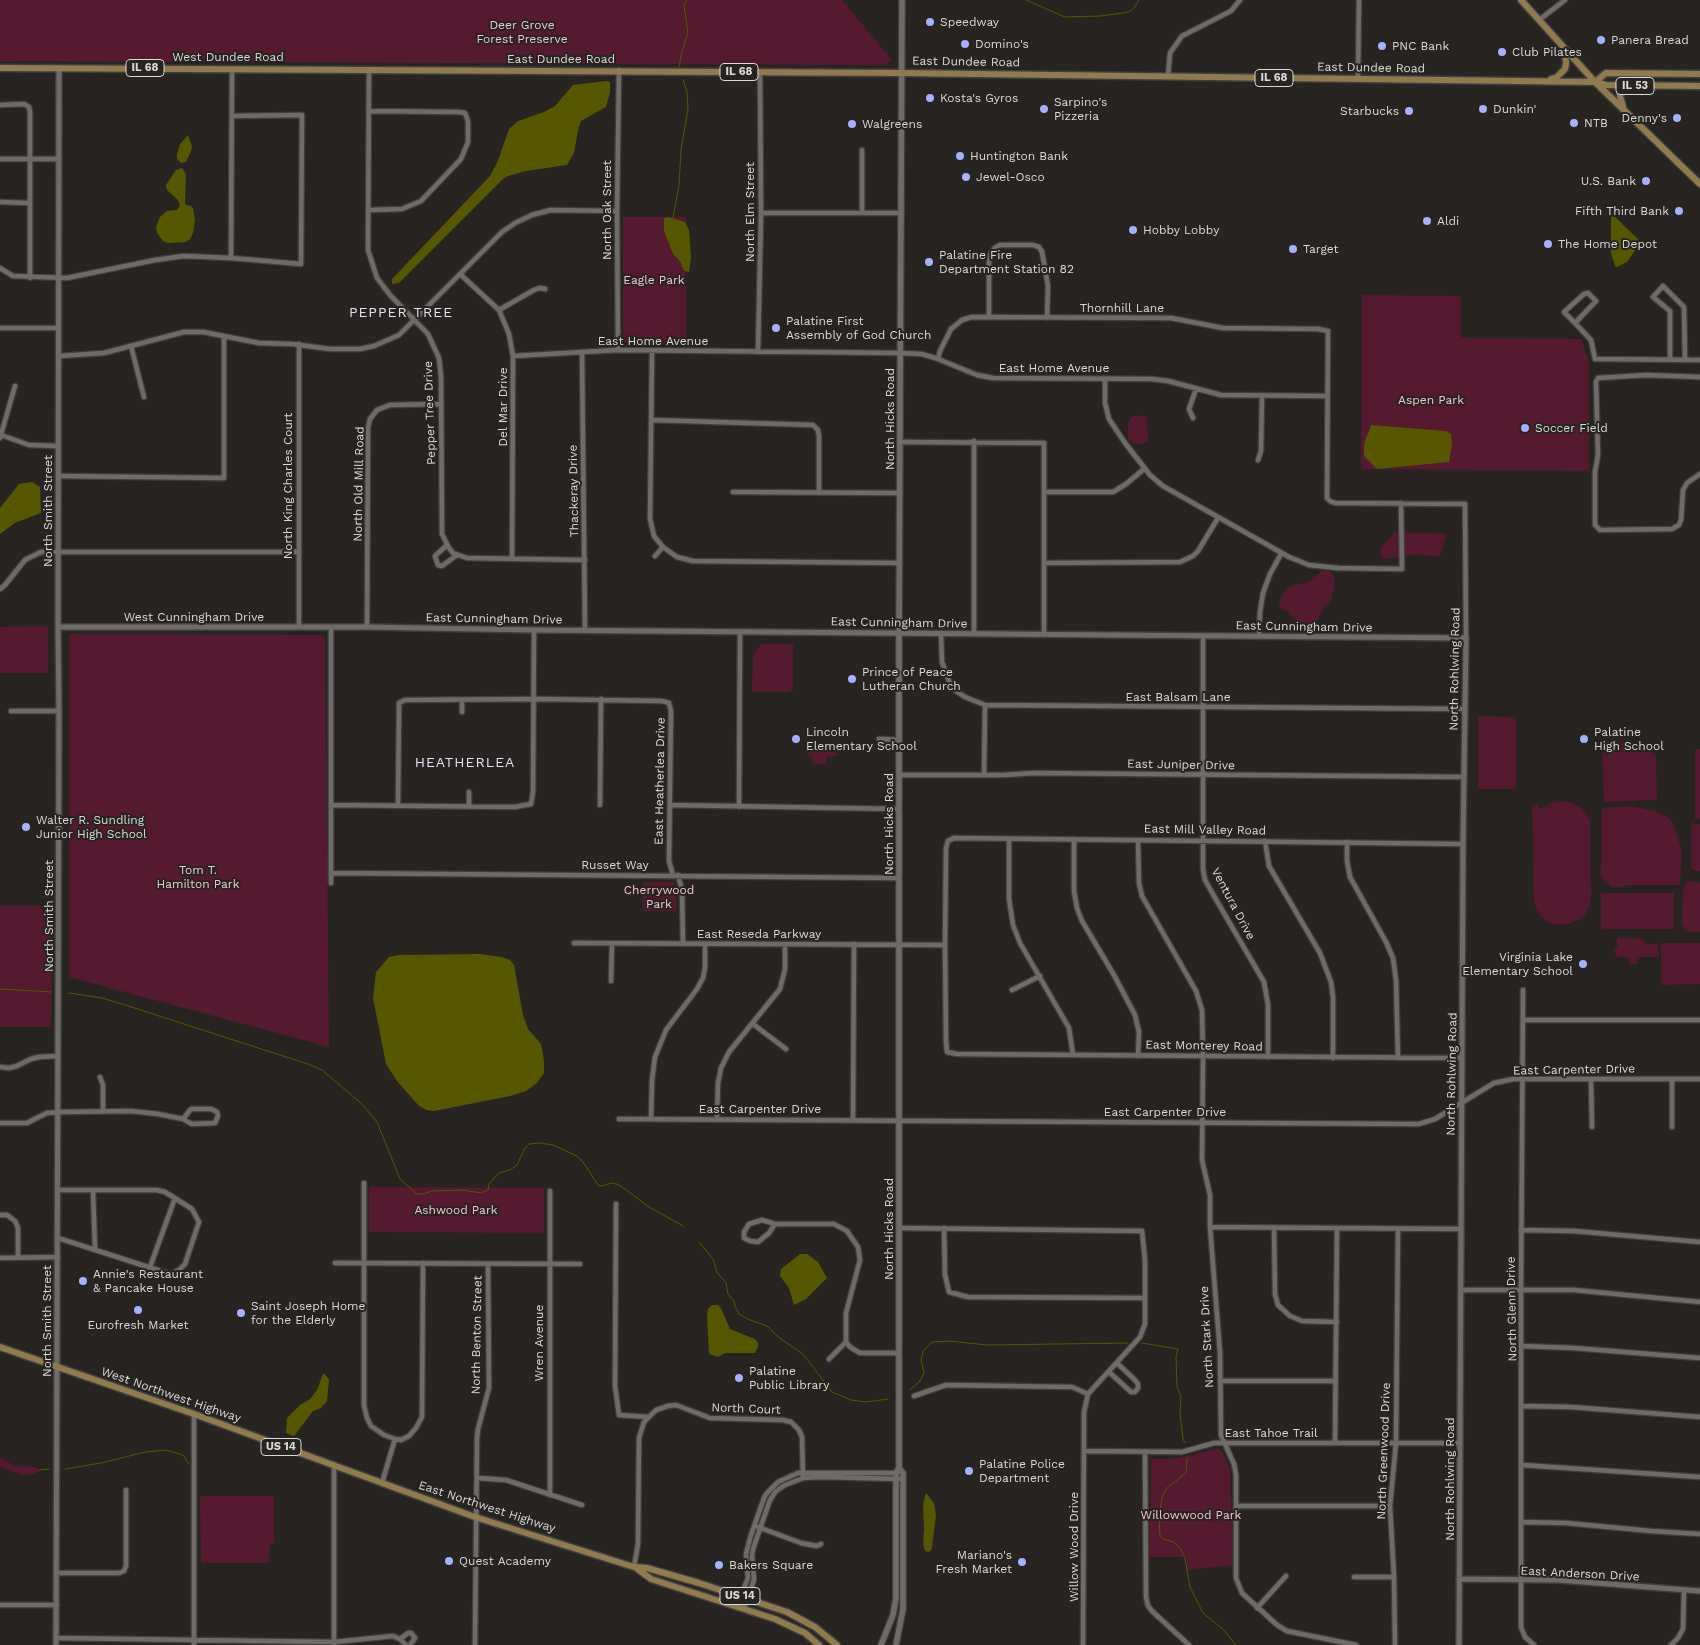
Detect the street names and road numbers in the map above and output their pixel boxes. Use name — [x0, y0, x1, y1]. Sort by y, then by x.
street label: West Dundee Road — [172, 50, 284, 64]
street label: East Dundee Road — [507, 52, 615, 66]
street label: East Dundee Road — [912, 54, 1020, 70]
road number: IL 68 — [126, 59, 164, 76]
street label: East Dundee Road — [1317, 60, 1425, 76]
road number: IL 68 — [720, 64, 758, 80]
road number: IL 68 — [1255, 70, 1293, 86]
road number: IL 53 — [1616, 78, 1654, 94]
street label: North Oak Street — [600, 160, 614, 260]
street label: North Elm Street — [743, 162, 757, 262]
street label: Thornhill Lane — [1080, 301, 1164, 315]
street label: East Home Avenue — [598, 334, 708, 348]
street label: Pepper Tree Drive — [421, 361, 439, 465]
street label: East Home Avenue — [999, 361, 1109, 375]
street label: Del Mar Drive — [496, 367, 510, 447]
street label: North Hicks Road — [883, 368, 897, 470]
street label: North King Charles Court — [281, 413, 295, 559]
street label: North Old Mill Road — [351, 426, 367, 542]
street label: Thackeray Drive — [566, 445, 582, 537]
street label: North Smith Street — [41, 455, 55, 567]
street label: North Rohlwing Road — [1447, 607, 1463, 731]
street label: West Cunningham Drive — [124, 610, 264, 624]
street label: East Cunningham Drive — [425, 611, 563, 627]
street label: East Cunningham Drive — [830, 615, 968, 631]
street label: East Cunningham Drive — [1235, 619, 1373, 635]
street label: East Balsam Lane — [1125, 690, 1231, 704]
street label: East Heatherlea Drive — [652, 717, 668, 845]
street label: East Juniper Drive — [1127, 757, 1235, 773]
street label: North Hicks Road — [882, 773, 896, 875]
street label: East Mill Valley Road — [1144, 822, 1266, 838]
street label: Russet Way — [581, 858, 649, 872]
street label: North Smith Street — [42, 860, 56, 972]
street label: Ventura Drive — [1208, 866, 1258, 942]
street label: East Reseda Parkway — [697, 927, 821, 941]
street label: North Rohlwing Road — [1444, 1012, 1460, 1136]
street label: East Monterey Road — [1145, 1038, 1263, 1054]
street label: East Carpenter Drive — [1513, 1062, 1635, 1078]
street label: East Carpenter Drive — [699, 1102, 821, 1116]
street label: East Carpenter Drive — [1104, 1105, 1226, 1119]
street label: North Hicks Road — [882, 1178, 896, 1280]
street label: North Glenn Drive — [1504, 1256, 1520, 1362]
street label: North Smith Street — [40, 1265, 54, 1377]
street label: North Benton Street — [469, 1275, 485, 1395]
street label: North Stark Drive — [1197, 1286, 1217, 1388]
street label: Wren Avenue — [532, 1305, 546, 1381]
street label: West Northwest Highway — [99, 1364, 243, 1426]
street label: North Greenwood Drive — [1374, 1382, 1394, 1520]
street label: North Court — [711, 1401, 781, 1417]
street label: North Rohlwing Road — [1443, 1417, 1457, 1541]
street label: East Tahoe Trail — [1224, 1426, 1318, 1440]
road number: US 14 — [261, 1438, 301, 1455]
street label: East Northwest Highway — [417, 1478, 557, 1536]
street label: Willow Wood Drive — [1067, 1492, 1081, 1602]
street label: East Anderson Drive — [1520, 1564, 1640, 1584]
road number: US 14 — [720, 1588, 760, 1604]

